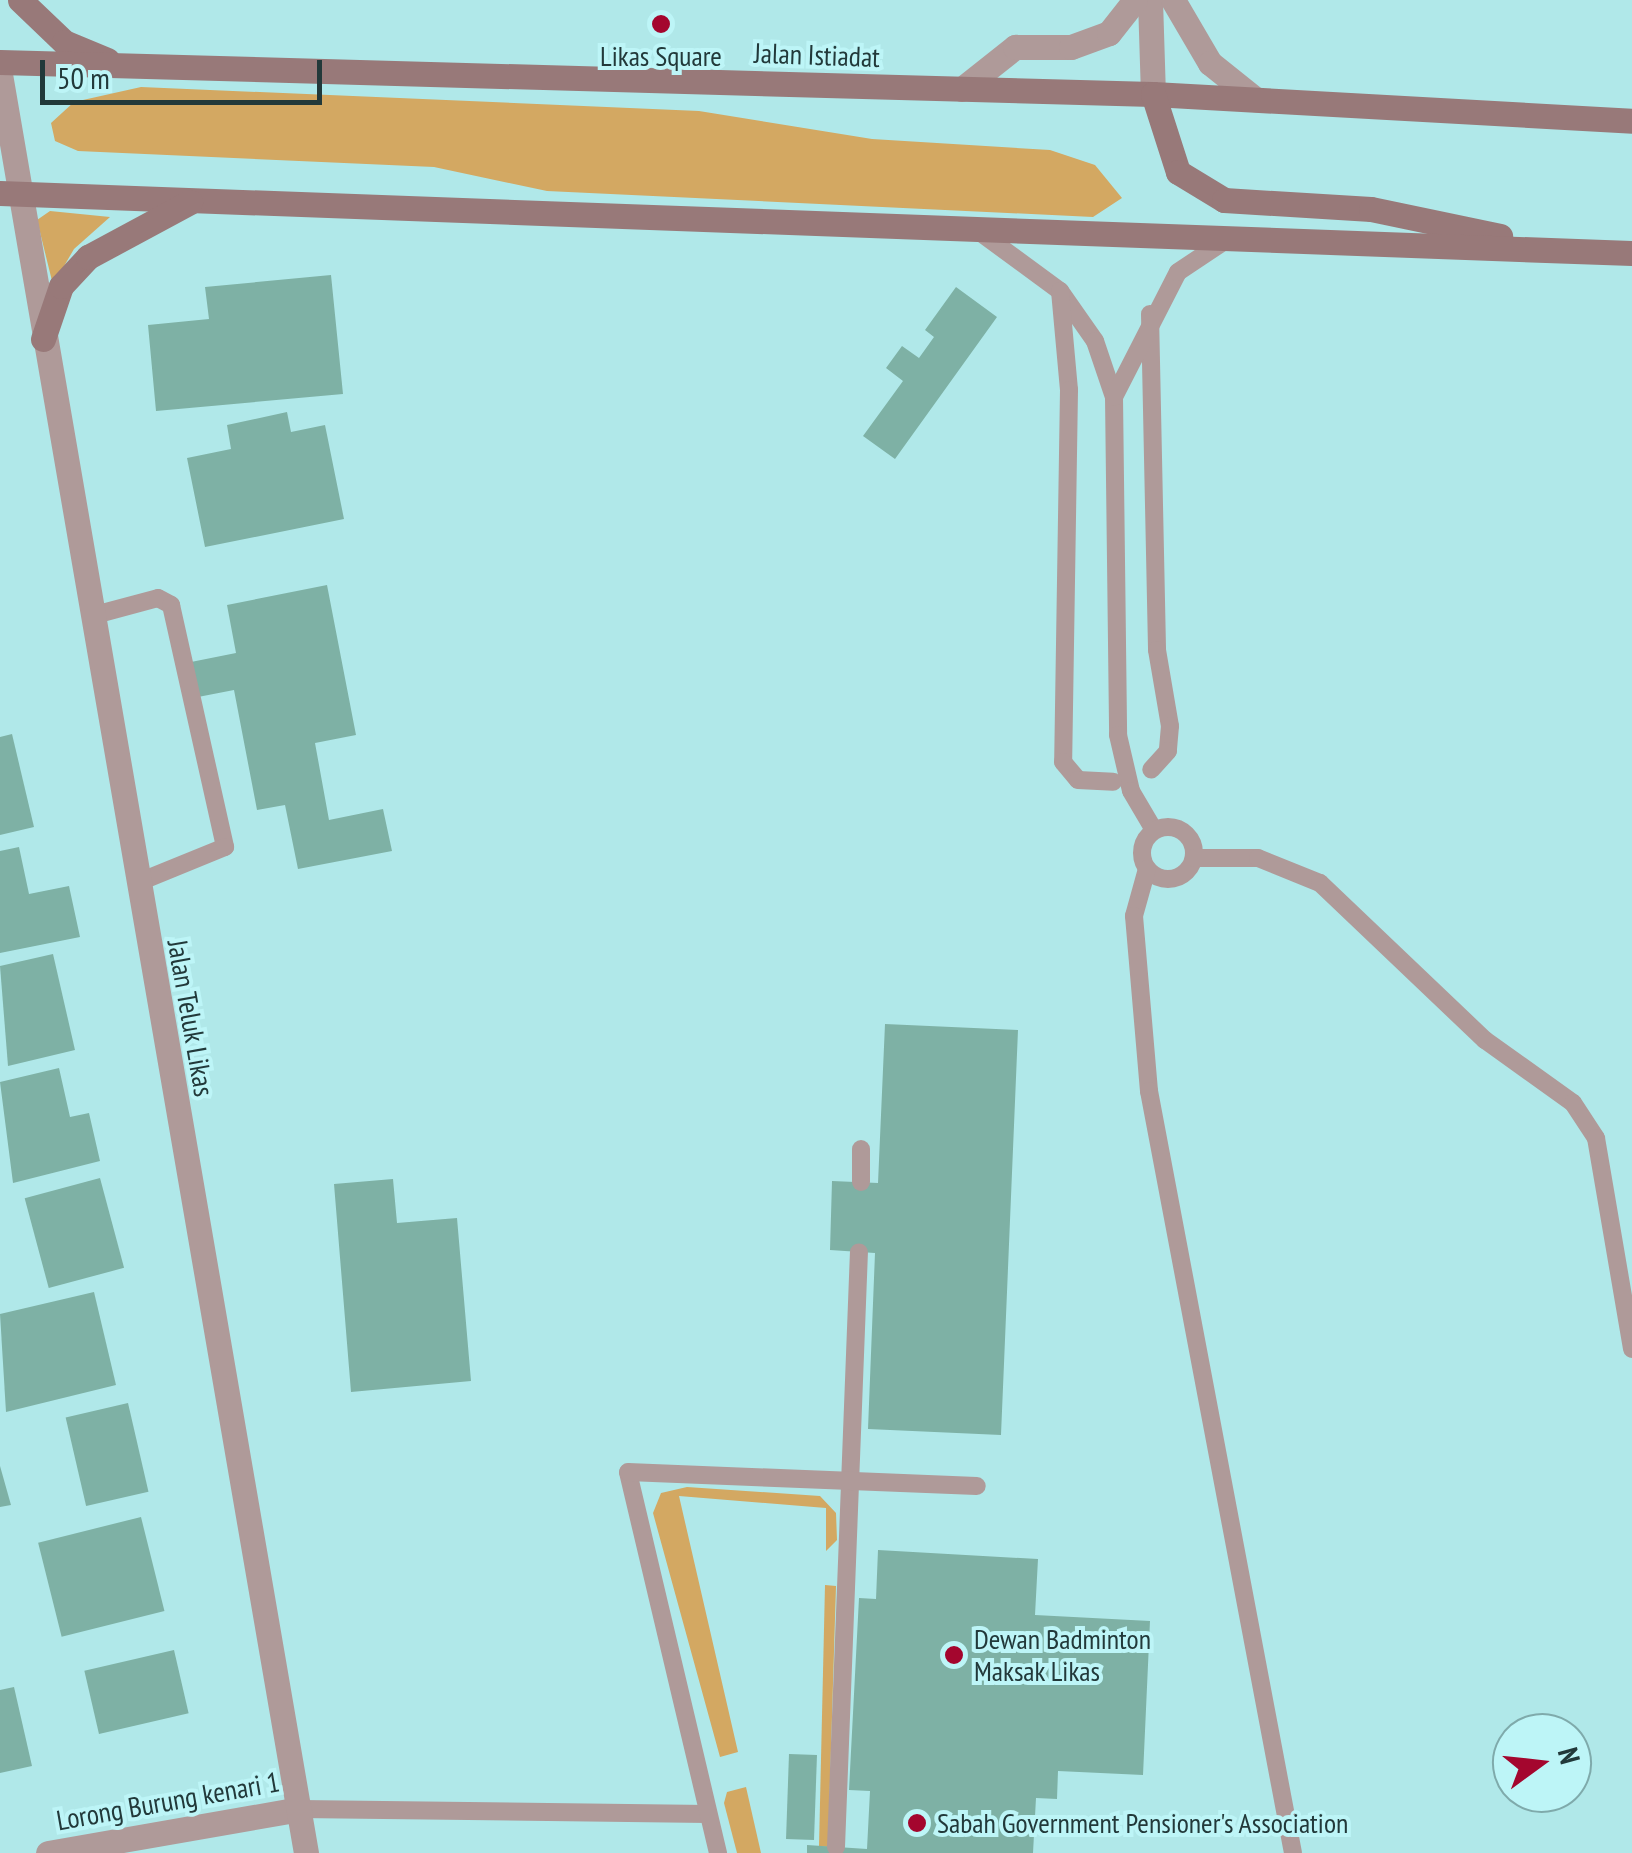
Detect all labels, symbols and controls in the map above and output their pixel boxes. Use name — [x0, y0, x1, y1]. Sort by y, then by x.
marker: Likas Square — [650, 13, 672, 35]
street label: Jalan Istiadat — [754, 36, 880, 74]
place label: Likas Square — [600, 39, 722, 73]
scale bar — [45, 40, 328, 102]
text: 50 m — [57, 58, 110, 97]
street label: Jalan Teluk Likas — [161, 936, 221, 1100]
place label: Dewan Badminton Maksak Likas — [974, 1622, 1151, 1688]
marker: Dewan Badminton Maksak Likas — [943, 1644, 965, 1666]
north arrow — [1492, 1713, 1592, 1813]
text: N — [1550, 1744, 1589, 1768]
street label: Lorong Burung kenari 1 — [54, 1765, 282, 1837]
place label: Sabah Government Pensioner's Association — [937, 1806, 1349, 1840]
marker: Sabah Government Pensioner's Association — [906, 1812, 928, 1834]

